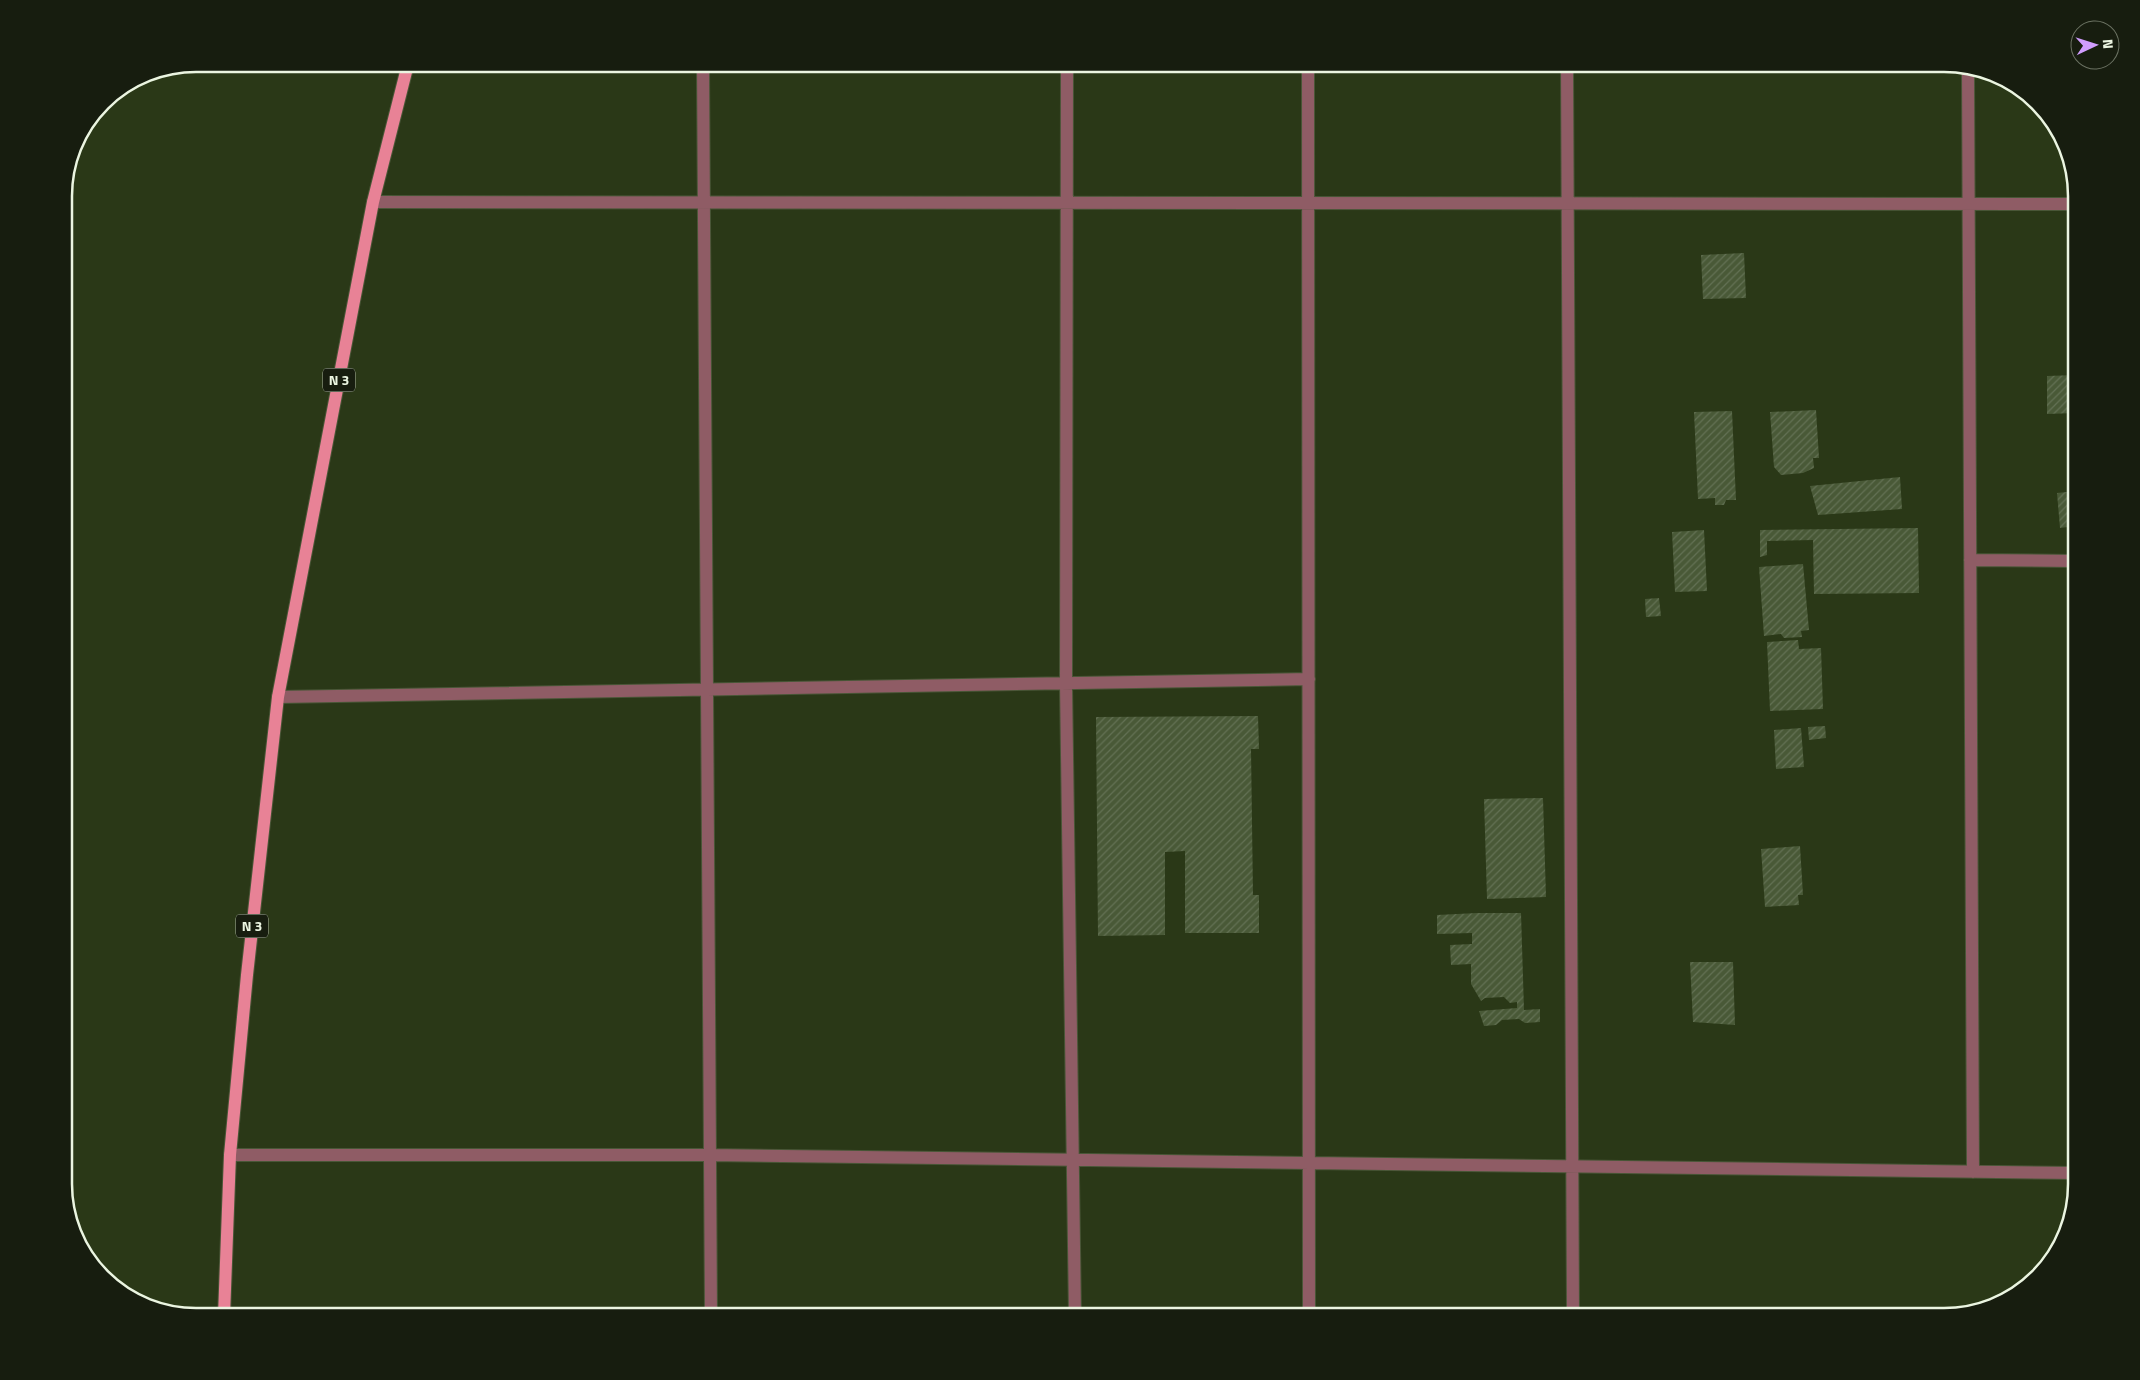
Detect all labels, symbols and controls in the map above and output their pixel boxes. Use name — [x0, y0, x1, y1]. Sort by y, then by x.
north arrow — [2070, 20, 2120, 70]
text: N — [2098, 38, 2119, 50]
road number: N 3 — [323, 368, 355, 392]
road number: N 3 — [236, 914, 268, 938]

